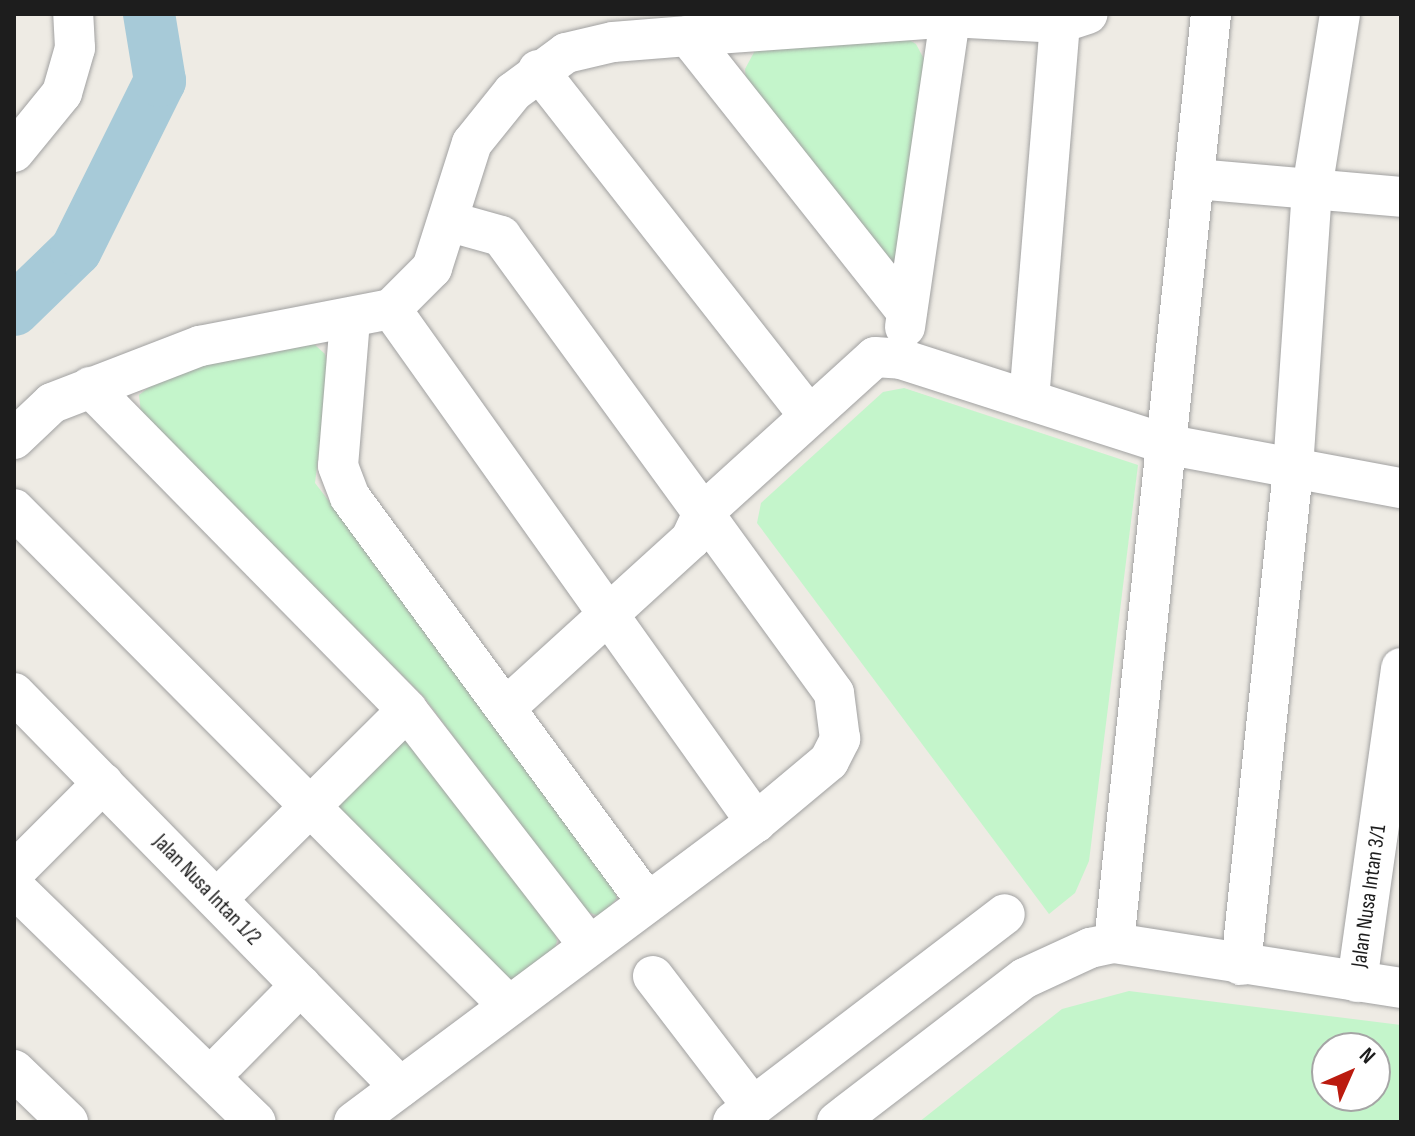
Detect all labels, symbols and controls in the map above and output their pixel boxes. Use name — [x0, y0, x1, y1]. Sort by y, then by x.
street label: Jalan Nusa Intan 3/1 — [1346, 823, 1392, 969]
street label: Jalan Nusa Intan 1/2 — [147, 829, 267, 951]
north arrow — [1311, 1032, 1391, 1112]
text: N — [1353, 1042, 1381, 1070]

